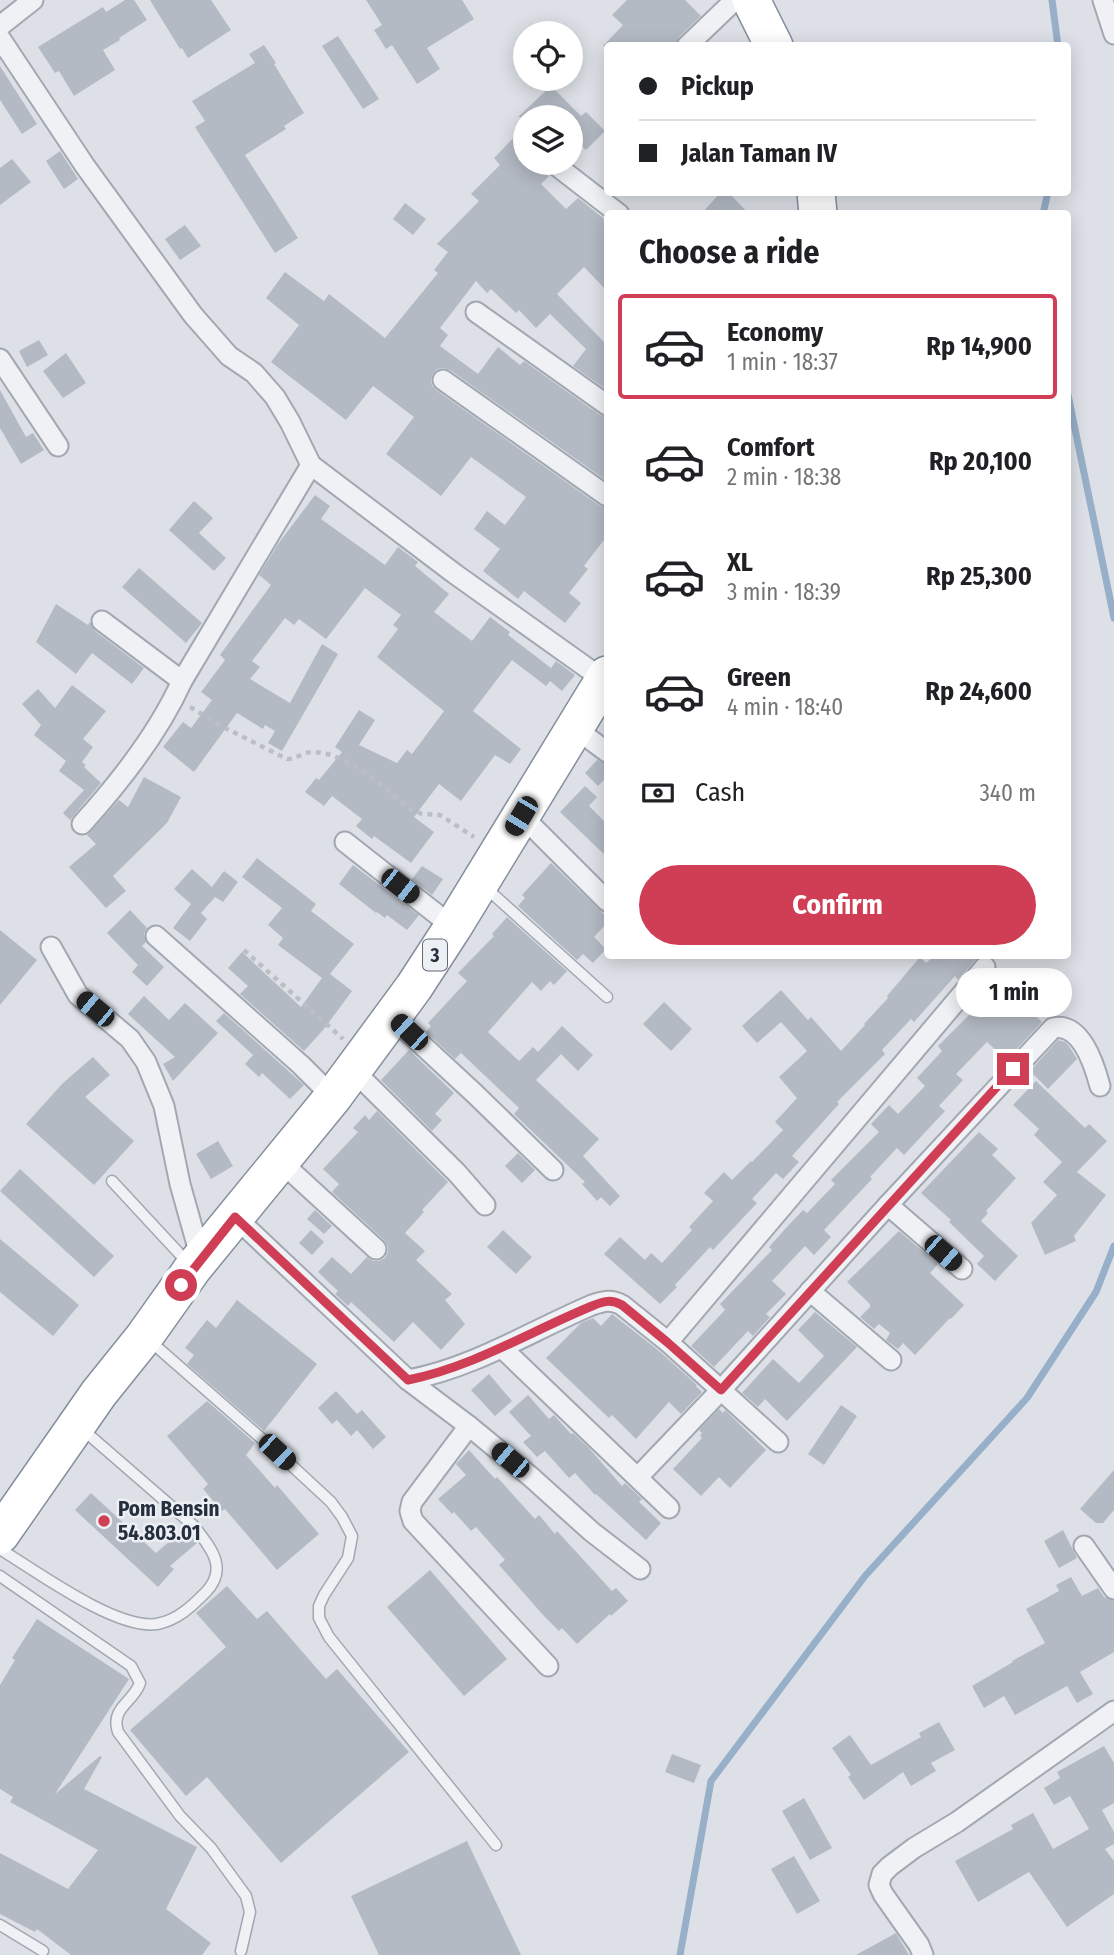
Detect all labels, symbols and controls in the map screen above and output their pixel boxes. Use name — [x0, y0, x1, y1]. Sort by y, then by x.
map controls — [513, 21, 583, 175]
button: locate — [513, 21, 583, 91]
text: Pickup — [681, 71, 754, 102]
button: layers — [513, 105, 583, 175]
text: Jalan Taman IV — [681, 138, 837, 169]
text: Choose a ride — [639, 233, 820, 271]
icon: car — [643, 315, 706, 378]
text: Economy — [727, 317, 823, 348]
text: Rp 14,900 — [926, 331, 1032, 362]
text: 1 min · 18:37 — [727, 348, 838, 376]
icon: car — [643, 430, 706, 493]
text: Comfort — [727, 432, 815, 463]
text: Rp 20,100 — [929, 446, 1032, 477]
text: 2 min · 18:38 — [727, 463, 841, 491]
icon: car — [643, 545, 706, 608]
text: XL — [727, 547, 753, 578]
text: Rp 25,300 — [926, 561, 1032, 592]
text: 3 min · 18:39 — [727, 578, 841, 606]
icon: car — [643, 660, 706, 723]
text: Green — [727, 662, 791, 693]
text: Rp 24,600 — [925, 676, 1032, 707]
text: 4 min · 18:40 — [727, 693, 843, 721]
icon: cash — [639, 774, 677, 812]
text: Cash — [695, 777, 745, 808]
text: 340 m — [980, 779, 1036, 807]
car — [502, 793, 541, 839]
car — [377, 865, 424, 907]
button: Confirm — [639, 865, 1036, 945]
road number: 3 — [423, 939, 447, 970]
callout: 1 min — [955, 968, 1071, 1016]
text: 1 min — [989, 978, 1039, 1006]
car — [73, 987, 118, 1031]
car — [387, 1010, 432, 1054]
route end — [997, 1053, 1029, 1085]
car — [921, 1231, 966, 1275]
route start — [165, 1269, 197, 1301]
car — [255, 1430, 300, 1474]
car — [488, 1438, 533, 1482]
place label: Pom Bensin 54.803.01 — [118, 1496, 219, 1546]
marker: Pom Bensin 54.803.01 — [96, 1513, 112, 1529]

